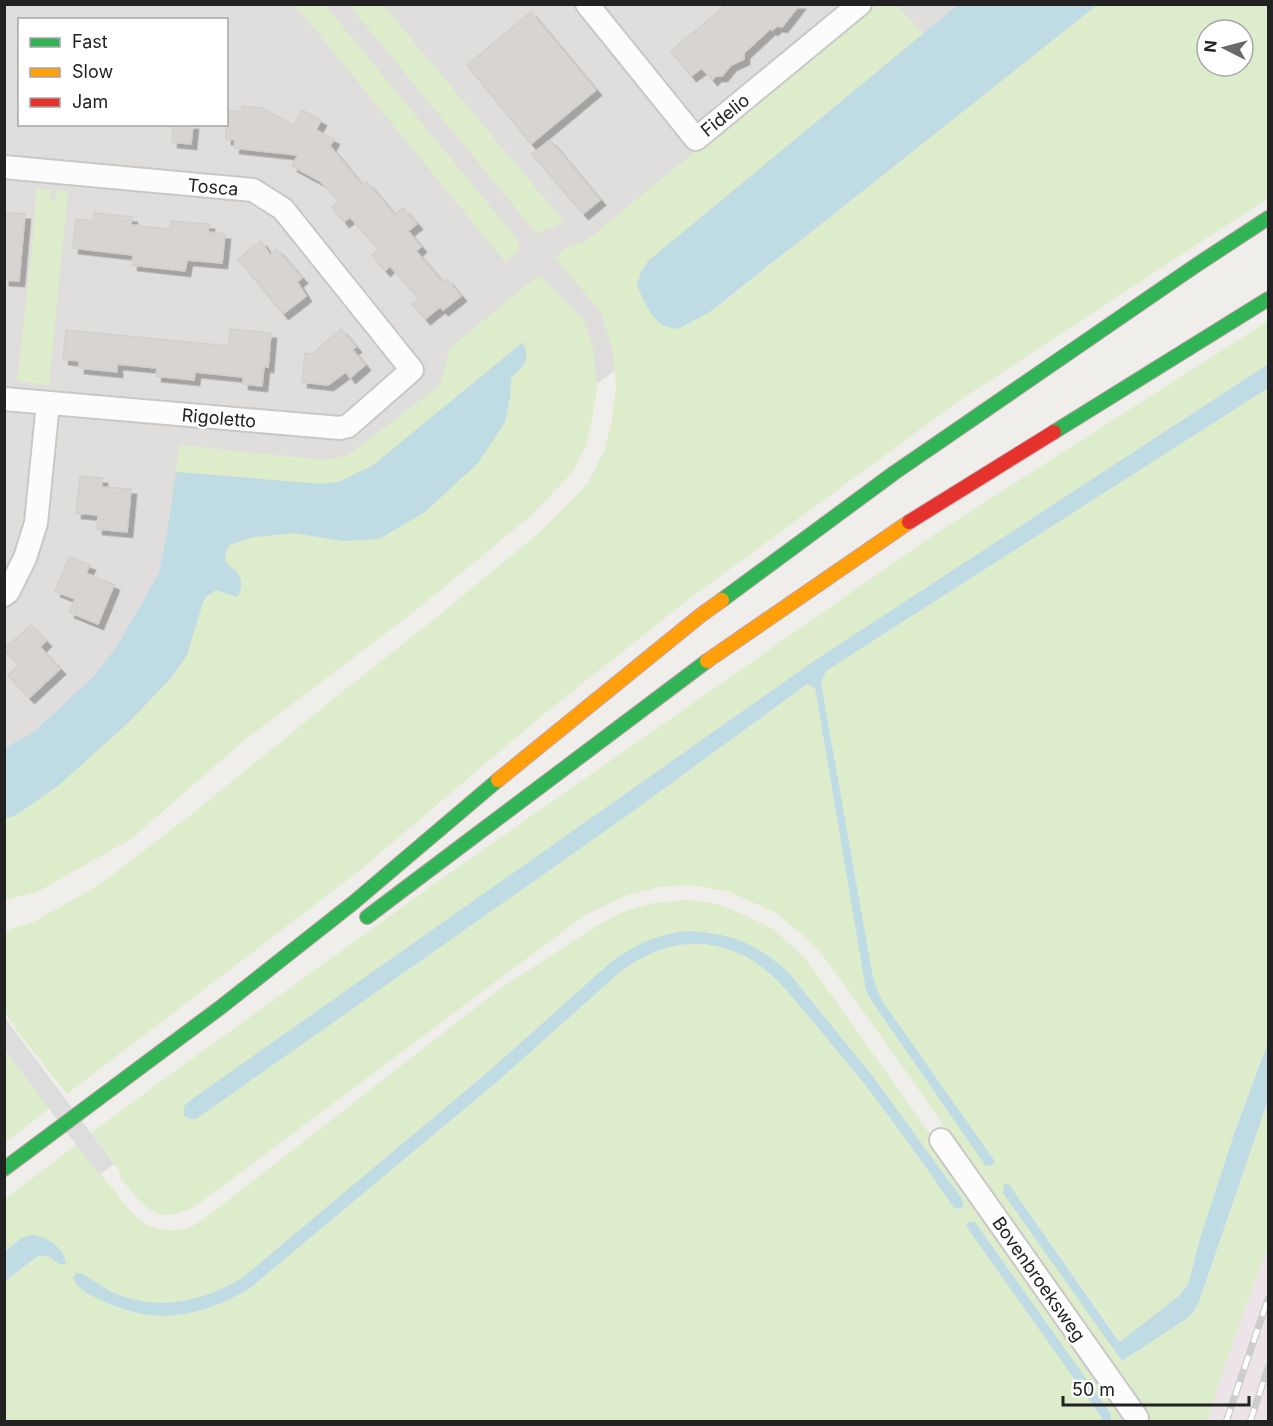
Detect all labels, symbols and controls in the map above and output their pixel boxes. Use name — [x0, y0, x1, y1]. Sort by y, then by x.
legend — [18, 18, 228, 126]
north arrow — [1195, 18, 1255, 78]
text: Fast — [72, 31, 108, 52]
text: N — [1199, 39, 1221, 54]
text: Slow — [72, 61, 113, 82]
street label: Fidelio — [697, 89, 753, 141]
text: Jam — [72, 91, 108, 112]
street label: Tosca — [187, 174, 239, 200]
street label: Rigoletto — [181, 404, 257, 432]
street label: Bovenbroeksweg — [988, 1213, 1090, 1345]
scale bar — [1063, 1369, 1249, 1407]
text: 50 m — [1072, 1379, 1115, 1400]

